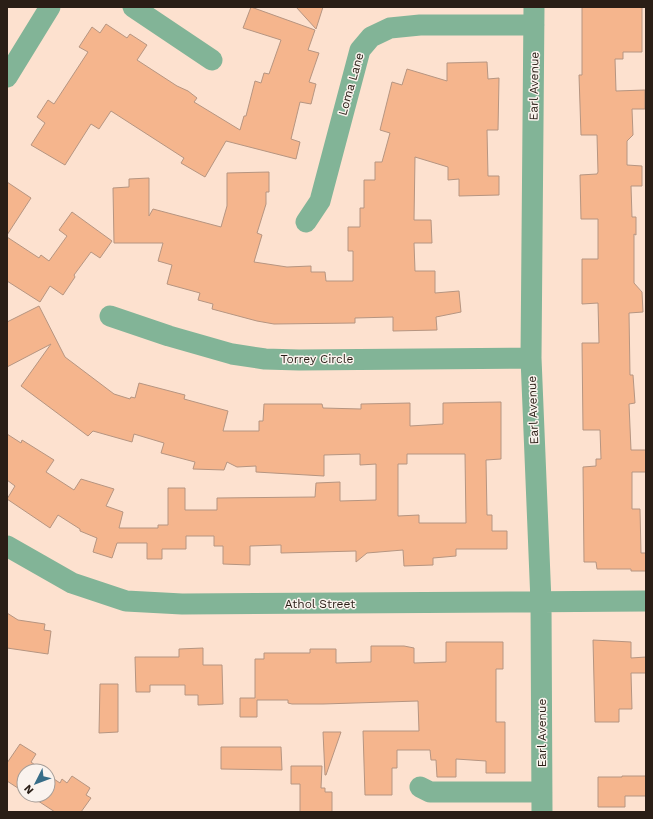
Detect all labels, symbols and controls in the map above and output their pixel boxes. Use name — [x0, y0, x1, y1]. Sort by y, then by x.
street label: Loma Lane — [335, 51, 367, 117]
street label: Earl Avenue — [526, 51, 542, 120]
street label: Torrey Circle — [281, 352, 353, 366]
street label: Earl Avenue — [525, 375, 541, 445]
street label: Athol Street — [285, 597, 355, 611]
street label: Earl Avenue — [535, 699, 549, 767]
north arrow — [16, 763, 56, 803]
text: N — [21, 782, 36, 797]

